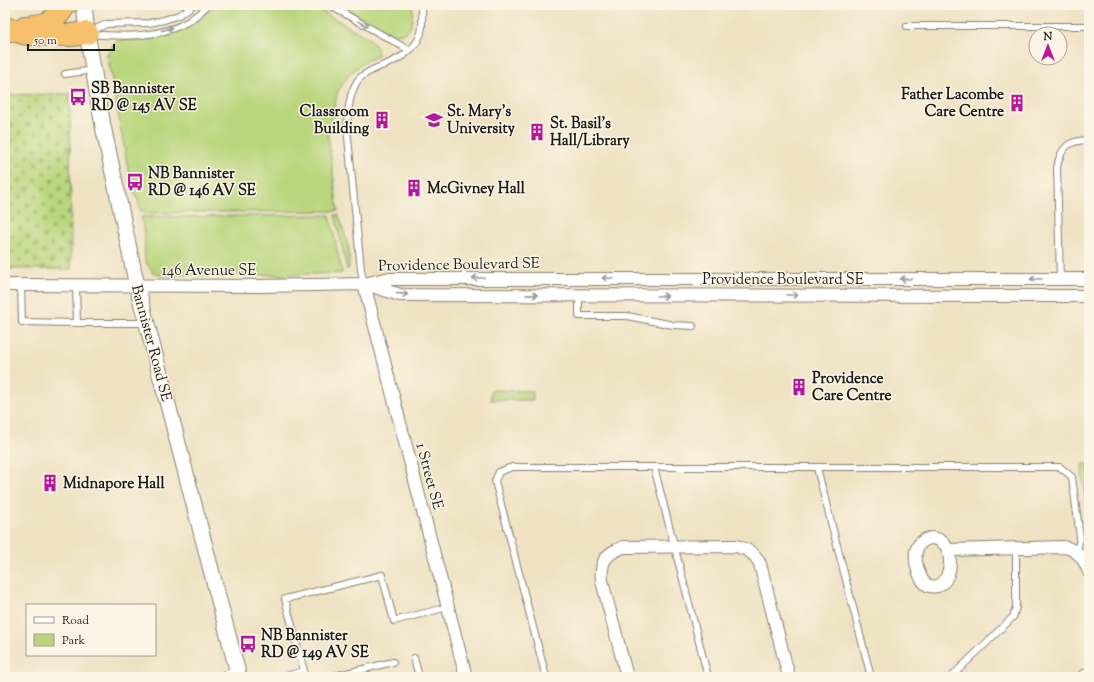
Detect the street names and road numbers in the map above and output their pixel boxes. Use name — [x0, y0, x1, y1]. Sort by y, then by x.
street label: Providence Boulevard SE — [378, 254, 540, 277]
street label: 146 Avenue SE — [162, 261, 256, 282]
street label: Providence Boulevard SE — [702, 270, 864, 291]
street label: Bannister Road SE — [125, 283, 176, 404]
street label: 1 Street SE — [410, 441, 448, 512]

